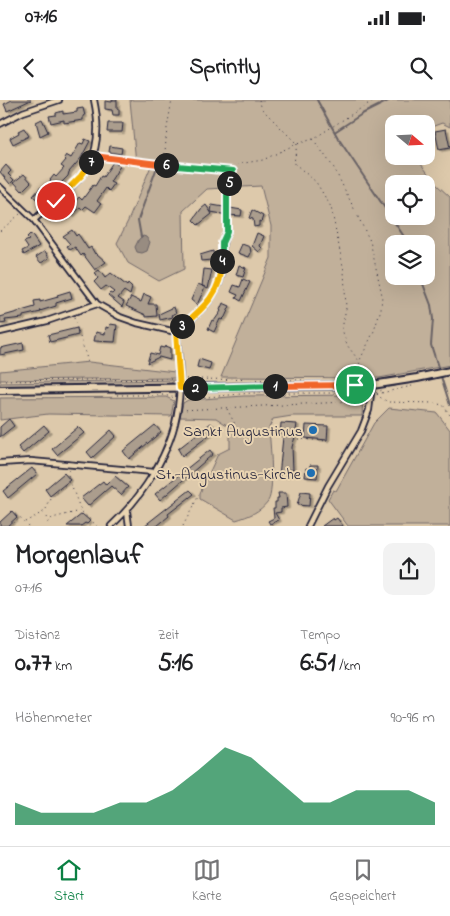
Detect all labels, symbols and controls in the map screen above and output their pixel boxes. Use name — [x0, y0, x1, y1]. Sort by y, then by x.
text: 07:16 — [25, 4, 57, 31]
text: Sprintly — [189, 52, 261, 84]
icon: back — [15, 54, 43, 82]
icon: search — [407, 54, 435, 82]
north arrow — [385, 115, 435, 165]
map controls — [385, 115, 435, 285]
pin: 7 — [78, 150, 104, 174]
text: 7 — [89, 152, 94, 173]
pin: 6 — [154, 152, 178, 178]
text: 6 — [163, 155, 170, 176]
pin: 5 — [216, 170, 242, 196]
text: 5 — [225, 173, 234, 194]
button: locate — [385, 175, 435, 225]
pin — [35, 180, 77, 222]
icon: check — [42, 187, 70, 215]
button: layers — [385, 235, 435, 285]
pin: 4 — [210, 248, 234, 274]
text: 4 — [220, 251, 225, 272]
pin: 3 — [170, 314, 194, 338]
text: 3 — [180, 316, 185, 337]
pin — [334, 364, 376, 406]
icon: arrive — [341, 371, 369, 399]
pin: 1 — [262, 374, 288, 398]
pin: 2 — [182, 376, 208, 400]
text: 1 — [273, 376, 278, 397]
text: 2 — [192, 378, 199, 399]
place label: Sankt Augustinus — [183, 420, 303, 444]
marker: Sankt Augustinus — [307, 424, 319, 436]
place label: St.-Augustinus-Kirche — [156, 463, 302, 487]
marker: St.-Augustinus-Kirche — [305, 467, 317, 479]
text: Morgenlauf — [15, 536, 143, 577]
button: share — [383, 543, 435, 595]
text: 07:16 — [15, 576, 42, 600]
text: Distanz — [15, 625, 60, 646]
text: Zeit — [158, 625, 179, 646]
text: Tempo — [300, 625, 340, 646]
text: 0.77 — [15, 646, 52, 682]
text: 5:16 — [158, 646, 193, 682]
text: 6:51 — [300, 646, 336, 682]
text: km — [52, 656, 72, 677]
text: /km — [336, 656, 361, 677]
text: Höhenmeter — [15, 706, 92, 730]
text: 90–96 m — [390, 706, 435, 730]
tab: Start — [54, 856, 84, 907]
tab: Karte — [192, 856, 222, 907]
tab: Gespeichert — [329, 856, 396, 907]

